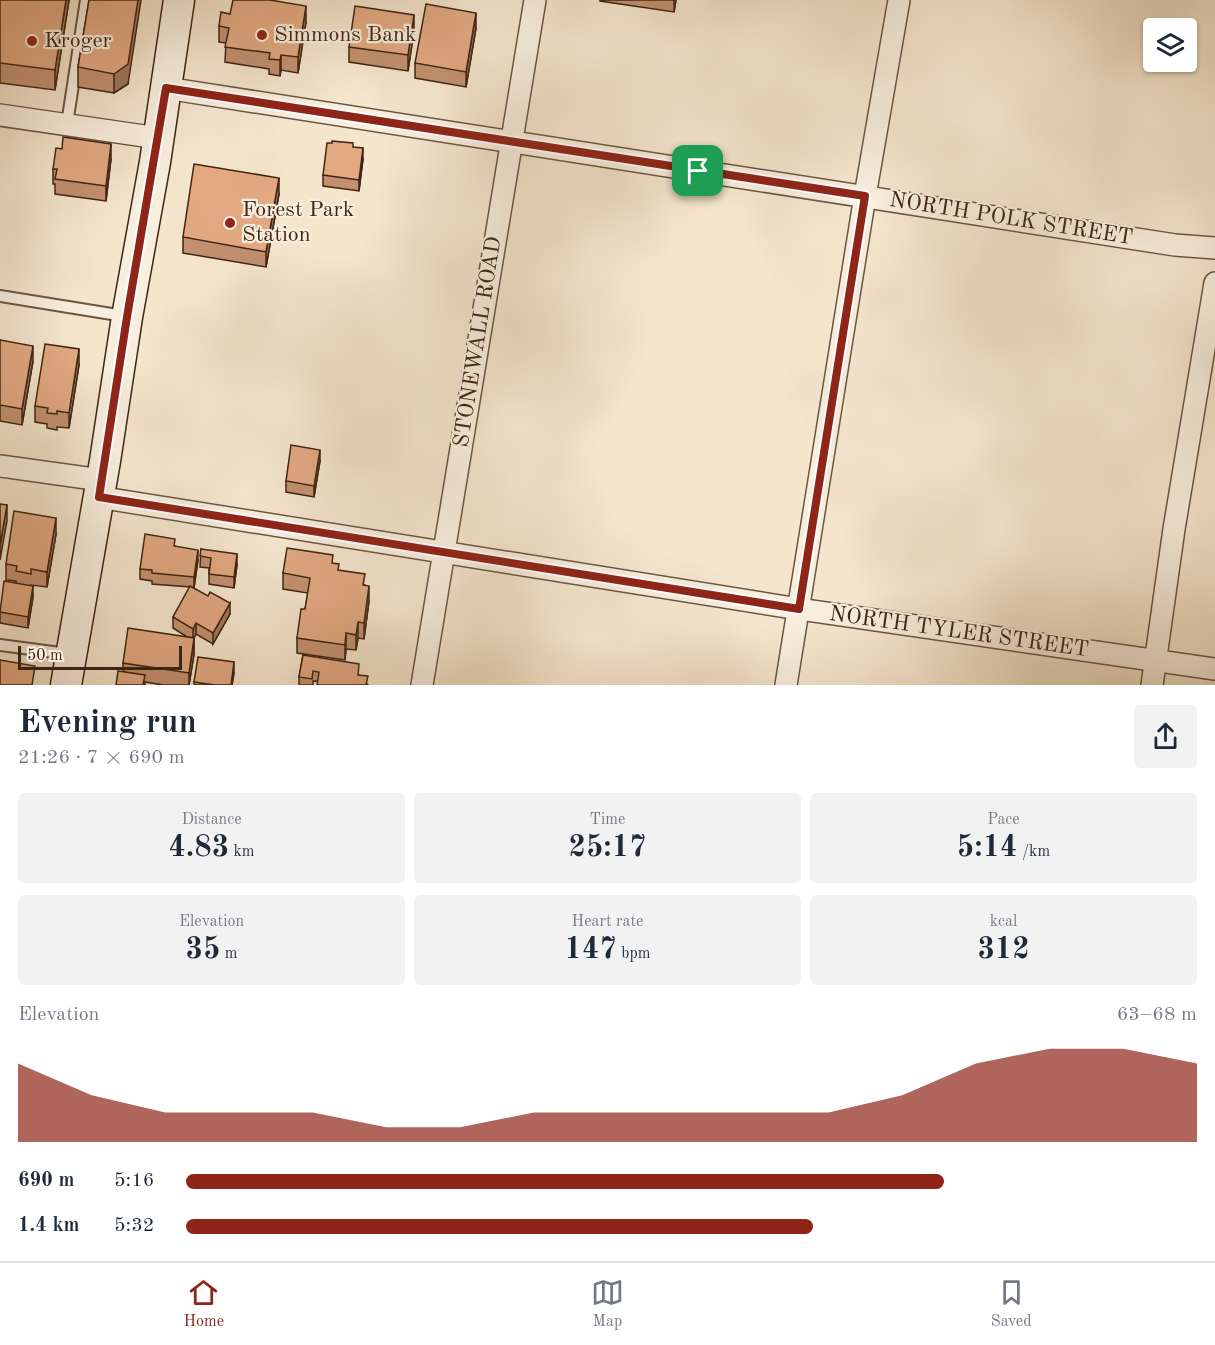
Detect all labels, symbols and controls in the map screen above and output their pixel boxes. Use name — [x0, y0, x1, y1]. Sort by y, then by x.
map controls — [1143, 18, 1197, 72]
button: layers — [1143, 18, 1197, 72]
place label: Simmons Bank — [274, 24, 416, 46]
marker: Simmons Bank — [255, 28, 269, 42]
place label: Kroger — [44, 30, 112, 52]
marker: Kroger — [25, 34, 39, 48]
pin — [672, 145, 723, 196]
icon: arrive — [681, 154, 714, 187]
street label: NORTH POLK STREET — [888, 189, 1134, 249]
place label: Forest Park Station — [242, 199, 354, 246]
marker: Forest Park Station — [223, 216, 237, 230]
street label: STONEWALL ROAD — [450, 235, 506, 449]
street label: NORTH TYLER STREET — [828, 603, 1090, 661]
scale bar — [18, 643, 182, 670]
text: 50 m — [27, 648, 63, 664]
button: share — [1134, 705, 1197, 768]
text: Evening run — [18, 707, 197, 740]
text: 21:26 · 7 × 690 m — [18, 748, 185, 768]
text: Distance — [181, 812, 242, 828]
text: Time — [590, 812, 625, 828]
text: Pace — [987, 812, 1020, 828]
text: 4.83 — [168, 833, 229, 863]
text: 25:17 — [569, 833, 647, 863]
text: 5:14 — [957, 833, 1017, 863]
text: km — [229, 844, 255, 860]
text: /km — [1017, 844, 1050, 860]
text: Elevation — [179, 914, 244, 930]
text: Heart rate — [572, 914, 643, 930]
text: kcal — [990, 914, 1017, 930]
text: 35 — [186, 935, 220, 965]
text: 147 — [565, 935, 617, 965]
text: 312 — [977, 935, 1030, 965]
text: m — [220, 946, 238, 962]
text: bpm — [617, 946, 650, 962]
text: Elevation — [18, 1005, 99, 1025]
text: 63–68 m — [1117, 1005, 1197, 1025]
text: 690 m — [18, 1171, 74, 1191]
text: 5:16 — [114, 1171, 154, 1191]
text: 1.4 km — [18, 1216, 80, 1236]
text: 5:32 — [114, 1216, 154, 1236]
tab: Home — [183, 1276, 224, 1332]
tab: Map — [591, 1276, 624, 1332]
tab: Saved — [991, 1276, 1032, 1332]

